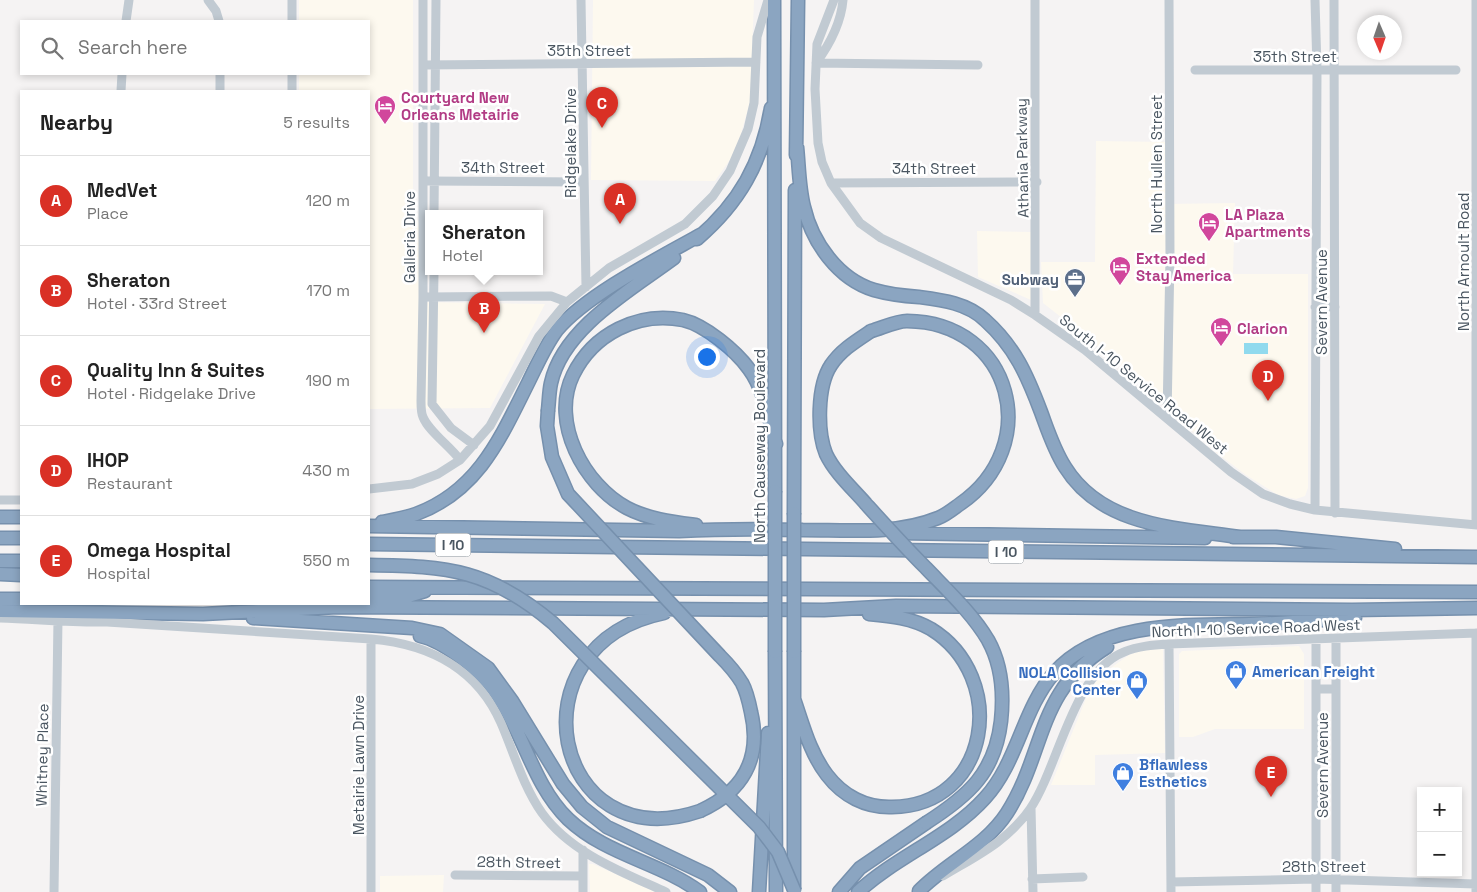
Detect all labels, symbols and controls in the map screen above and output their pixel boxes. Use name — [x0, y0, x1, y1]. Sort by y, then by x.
north arrow — [1357, 15, 1402, 60]
search box — [20, 20, 370, 75]
icon: search — [38, 34, 66, 62]
text: Search here — [78, 35, 188, 60]
street label: 35th Street — [547, 41, 631, 60]
street label: 35th Street — [1253, 47, 1337, 66]
pin: C — [586, 87, 618, 128]
place label: Courtyard New Orleans Metairie — [401, 88, 519, 124]
street label: Ridgelake Drive — [561, 88, 580, 198]
hotel icon: Courtyard New Orleans Metairie — [373, 94, 397, 125]
street label: North Hullen Street — [1147, 94, 1166, 233]
street label: Athania Parkway — [1011, 98, 1033, 218]
text: Nearby — [40, 109, 113, 136]
text: 5 results — [283, 112, 350, 133]
street label: 34th Street — [461, 158, 545, 177]
street label: 34th Street — [892, 159, 976, 178]
text: MedVet — [87, 178, 157, 203]
pin: A — [604, 183, 636, 224]
text: A — [51, 190, 61, 211]
text: 120 m — [306, 190, 350, 211]
street label: Galleria Drive — [400, 191, 419, 283]
street label: North Arnoult Road — [1454, 193, 1473, 331]
text: Place — [87, 203, 129, 224]
place label: LA Plaza Apartments — [1225, 205, 1311, 241]
popup — [425, 210, 543, 275]
hotel icon: LA Plaza Apartments — [1197, 211, 1221, 242]
text: Sheraton — [442, 220, 526, 245]
text: Hotel — [442, 245, 483, 266]
place label: Extended Stay America — [1136, 249, 1232, 285]
street label: Severn Avenue — [1312, 249, 1331, 355]
hotel icon: Extended Stay America — [1108, 255, 1132, 286]
office icon: Subway — [1063, 267, 1087, 298]
text: Sheraton — [87, 268, 170, 293]
place label: Subway — [1002, 270, 1059, 289]
text: B — [51, 280, 61, 301]
text: 170 m — [306, 280, 350, 301]
pin: B — [468, 292, 500, 333]
text: Hotel · 33rd Street — [87, 293, 227, 314]
street label: South I-10 Service Road West — [1056, 310, 1232, 458]
hotel icon: Clarion — [1209, 316, 1233, 347]
place label: Clarion — [1237, 319, 1288, 338]
your location — [694, 344, 720, 370]
street label: North Causeway Boulevard — [750, 349, 769, 543]
text: Quality Inn & Suites — [87, 358, 265, 383]
pin: D — [1252, 360, 1284, 401]
text: C — [51, 370, 61, 391]
text: 190 m — [305, 370, 350, 391]
text: Hotel · Ridgelake Drive — [87, 383, 256, 404]
text: IHOP — [87, 448, 129, 473]
text: D — [51, 460, 61, 481]
text: 430 m — [302, 460, 350, 481]
text: Restaurant — [87, 473, 173, 494]
road number: I 10 — [436, 534, 470, 556]
text: Omega Hospital — [87, 538, 231, 563]
road number: I 10 — [988, 540, 1024, 564]
text: E — [52, 550, 60, 571]
text: 550 m — [303, 550, 350, 571]
text: Hospital — [87, 563, 150, 584]
street label: North I-10 Service Road West — [1151, 615, 1361, 641]
shop icon: American Freight — [1224, 659, 1248, 690]
place label: American Freight — [1252, 662, 1375, 681]
place label: NOLA Collision Center — [1018, 663, 1121, 699]
shop icon: NOLA Collision Center — [1125, 669, 1149, 700]
street label: Metairie Lawn Drive — [349, 695, 368, 835]
street label: Whitney Place — [32, 703, 52, 807]
street label: Severn Avenue — [1313, 712, 1332, 818]
place label: Bflawless Esthetics — [1139, 755, 1208, 791]
pin: E — [1255, 756, 1287, 797]
shop icon: Bflawless Esthetics — [1111, 761, 1135, 792]
map controls — [1417, 787, 1462, 877]
button: + — [1417, 787, 1462, 832]
button: − — [1417, 832, 1462, 877]
street label: 28th Street — [477, 852, 561, 872]
street label: 28th Street — [1282, 857, 1366, 876]

